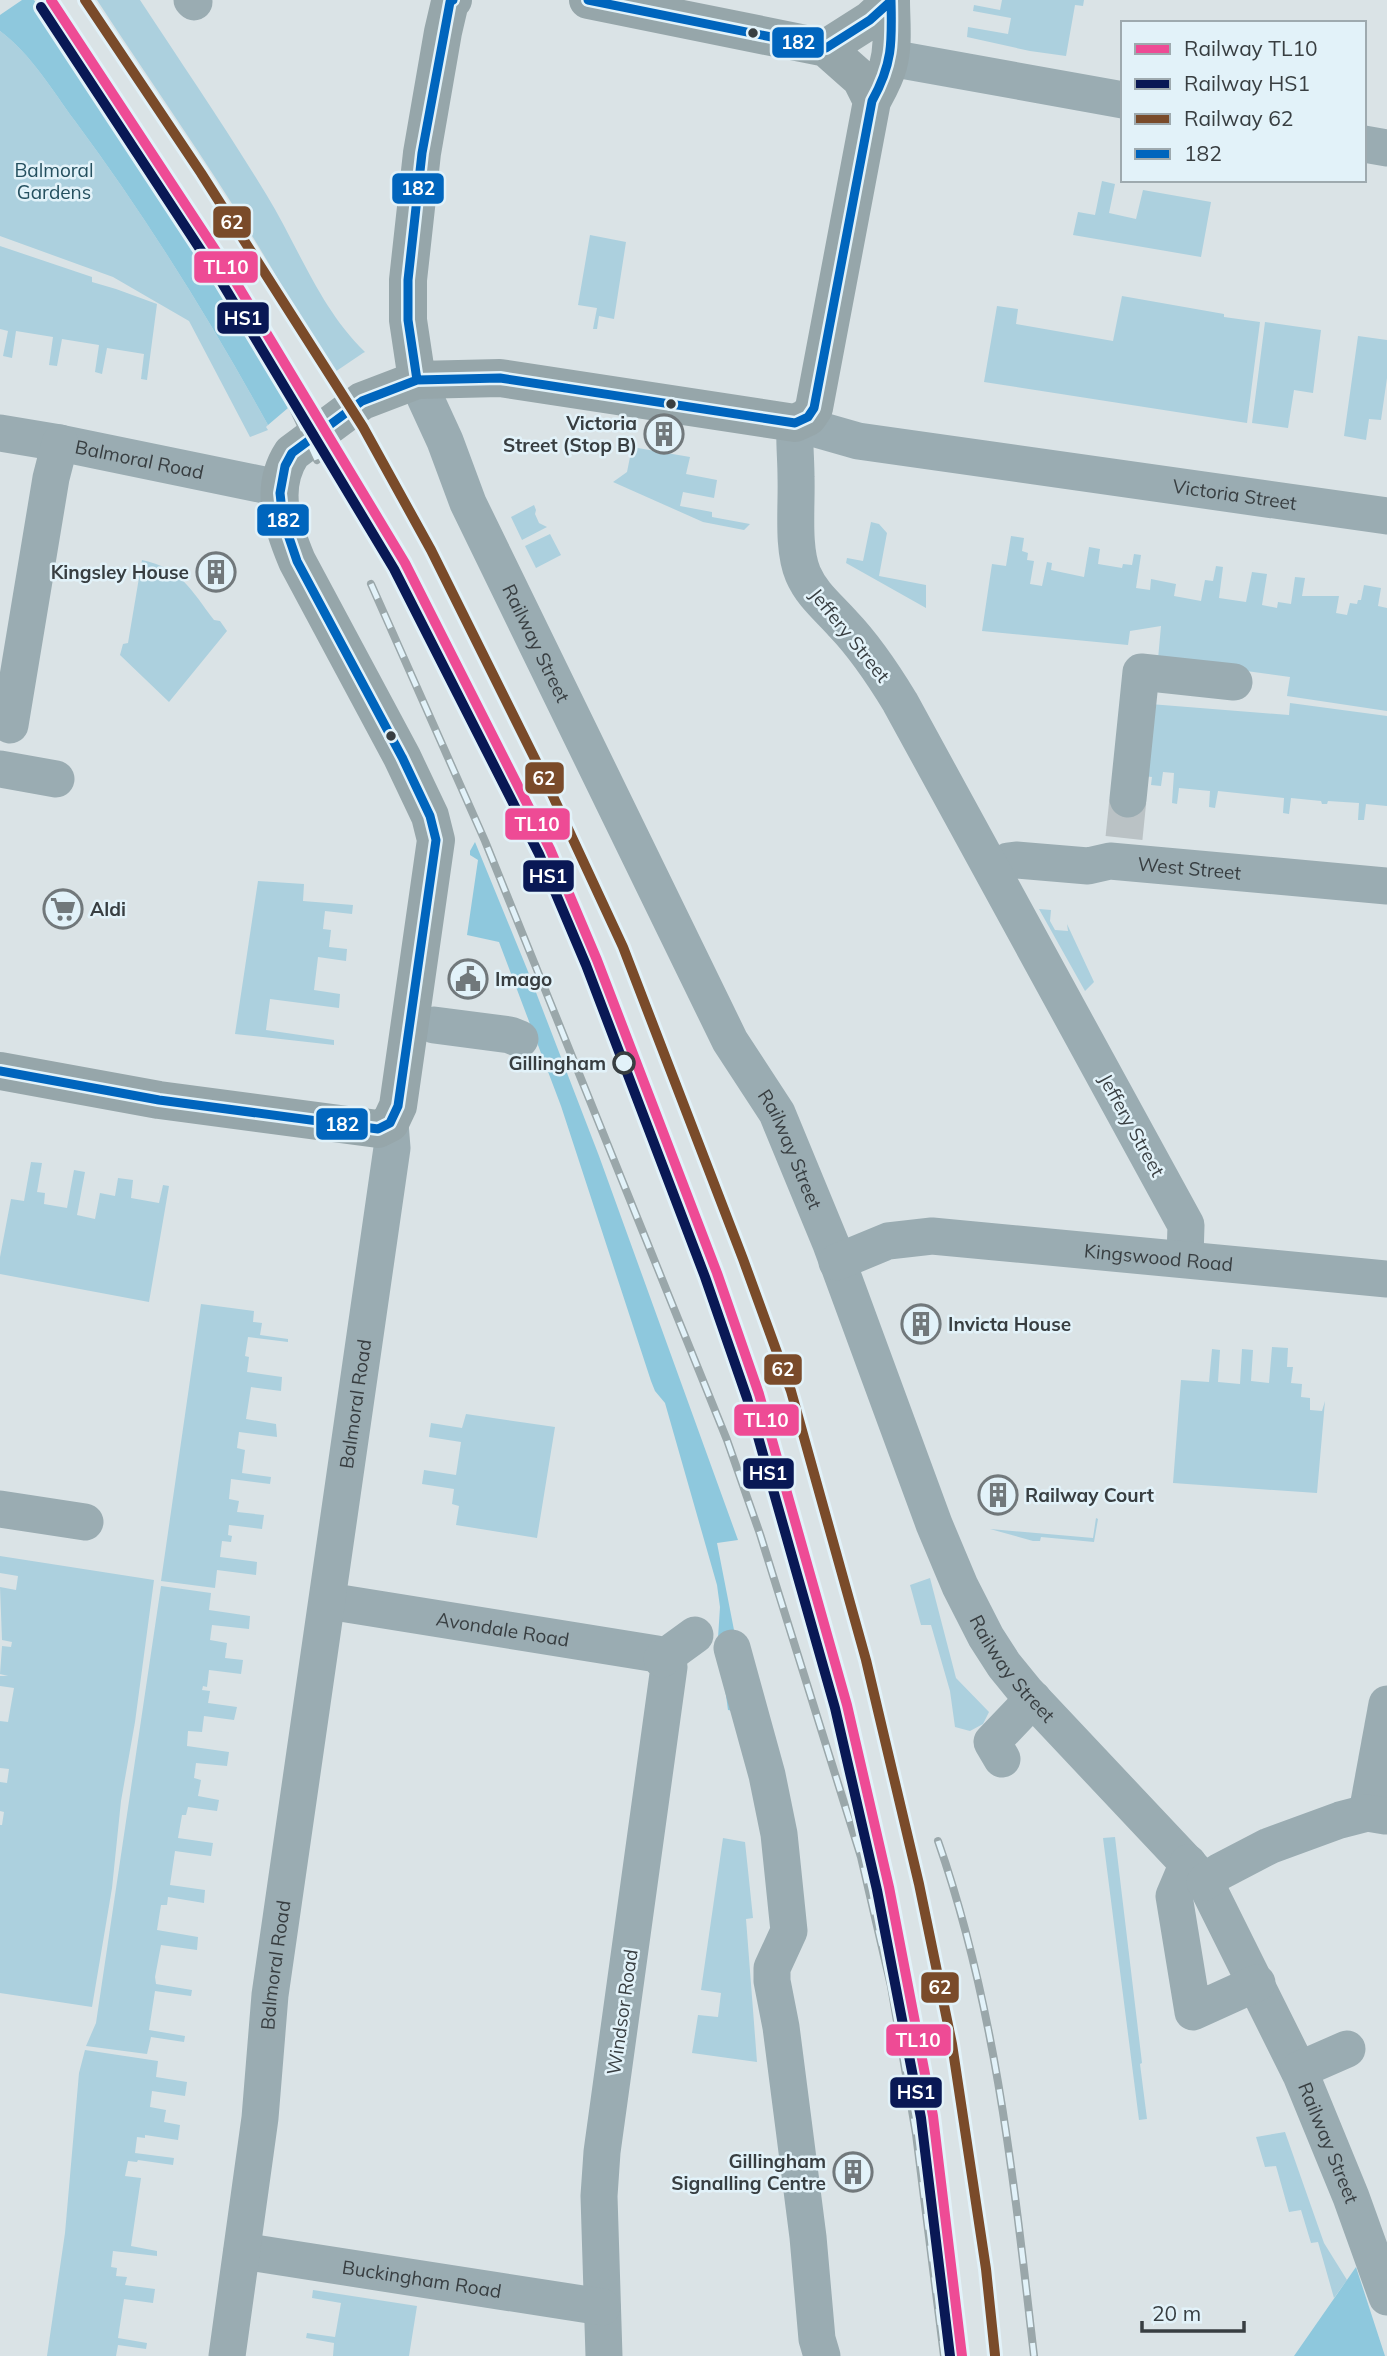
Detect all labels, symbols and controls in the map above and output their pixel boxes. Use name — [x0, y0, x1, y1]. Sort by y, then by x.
legend — [1121, 21, 1366, 182]
unlabelled marker — [746, 26, 760, 40]
line badge: 182 — [771, 26, 825, 59]
text: 182 — [781, 30, 815, 54]
text: Railway TL10 — [1184, 35, 1318, 61]
text: Railway HS1 — [1184, 70, 1310, 96]
text: Railway 62 — [1184, 105, 1293, 131]
text: 182 — [1184, 140, 1222, 166]
park label: Balmoral Gardens — [14, 158, 94, 204]
line badge: 182 — [391, 172, 445, 205]
text: 182 — [401, 176, 435, 200]
line badge: 62 — [212, 205, 252, 239]
text: 62 — [221, 210, 243, 234]
line badge: TL10 — [193, 250, 259, 284]
text: TL10 — [203, 255, 249, 279]
line badge: HS1 — [216, 301, 270, 335]
text: HS1 — [224, 306, 262, 330]
unlabelled marker — [664, 397, 678, 411]
place label: Victoria Street (Stop B) — [503, 411, 637, 457]
building icon: Victoria Street (Stop B) — [643, 413, 685, 455]
street label: Balmoral Road — [73, 434, 206, 484]
street label: Victoria Street — [1171, 474, 1299, 515]
line badge: 182 — [256, 503, 310, 537]
text: 182 — [266, 508, 300, 532]
building icon: Kingsley House — [195, 551, 237, 593]
place label: Kingsley House — [51, 560, 189, 584]
street label: Railway Street — [497, 580, 575, 707]
street label: Jeffery Street — [805, 583, 895, 687]
unlabelled marker — [384, 729, 398, 743]
line badge: 62 — [524, 761, 565, 795]
text: 62 — [533, 766, 555, 790]
line badge: TL10 — [504, 807, 571, 841]
text: TL10 — [514, 812, 560, 836]
street label: West Street — [1136, 852, 1242, 885]
line badge: HS1 — [522, 859, 575, 893]
text: HS1 — [529, 864, 567, 888]
supermarket icon: Aldi — [42, 888, 84, 930]
place label: Aldi — [90, 897, 126, 921]
public building icon: Imago — [447, 958, 489, 1000]
place label: Imago — [495, 967, 552, 991]
place label: Gillingham — [509, 1051, 606, 1075]
marker: Gillingham — [613, 1052, 635, 1074]
street label: Jeffery Street — [1094, 1069, 1170, 1181]
street label: Railway Street — [753, 1085, 827, 1213]
line badge: 182 — [315, 1107, 369, 1141]
text: 182 — [325, 1112, 359, 1136]
street label: Kingswood Road — [1083, 1238, 1234, 1276]
building icon: Invicta House — [900, 1303, 942, 1345]
place label: Invicta House — [948, 1312, 1071, 1336]
street label: Balmoral Road — [334, 1337, 376, 1470]
line badge: 62 — [763, 1353, 803, 1386]
text: 62 — [772, 1357, 794, 1381]
line badge: TL10 — [733, 1403, 800, 1437]
text: TL10 — [743, 1408, 789, 1432]
line badge: HS1 — [742, 1457, 795, 1490]
text: HS1 — [749, 1461, 787, 1485]
building icon: Railway Court — [977, 1474, 1019, 1516]
place label: Railway Court — [1025, 1483, 1154, 1507]
street label: Avondale Road — [434, 1607, 571, 1652]
street label: Railway Street — [965, 1611, 1060, 1728]
street label: Balmoral Road — [255, 1899, 296, 2031]
street label: Windsor Road — [601, 1947, 643, 2077]
line badge: 62 — [920, 1971, 960, 2004]
text: 62 — [929, 1975, 951, 1999]
line badge: TL10 — [885, 2023, 952, 2057]
text: TL10 — [895, 2028, 941, 2052]
line badge: HS1 — [889, 2076, 943, 2109]
street label: Railway Street — [1293, 2078, 1364, 2207]
text: HS1 — [897, 2080, 935, 2104]
place label: Gillingham Signalling Centre — [671, 2149, 826, 2195]
building icon: Gillingham Signalling Centre — [832, 2151, 874, 2193]
street label: Buckingham Road — [340, 2255, 503, 2303]
scale bar — [1142, 2290, 1244, 2334]
text: 20 m — [1152, 2300, 1201, 2326]

